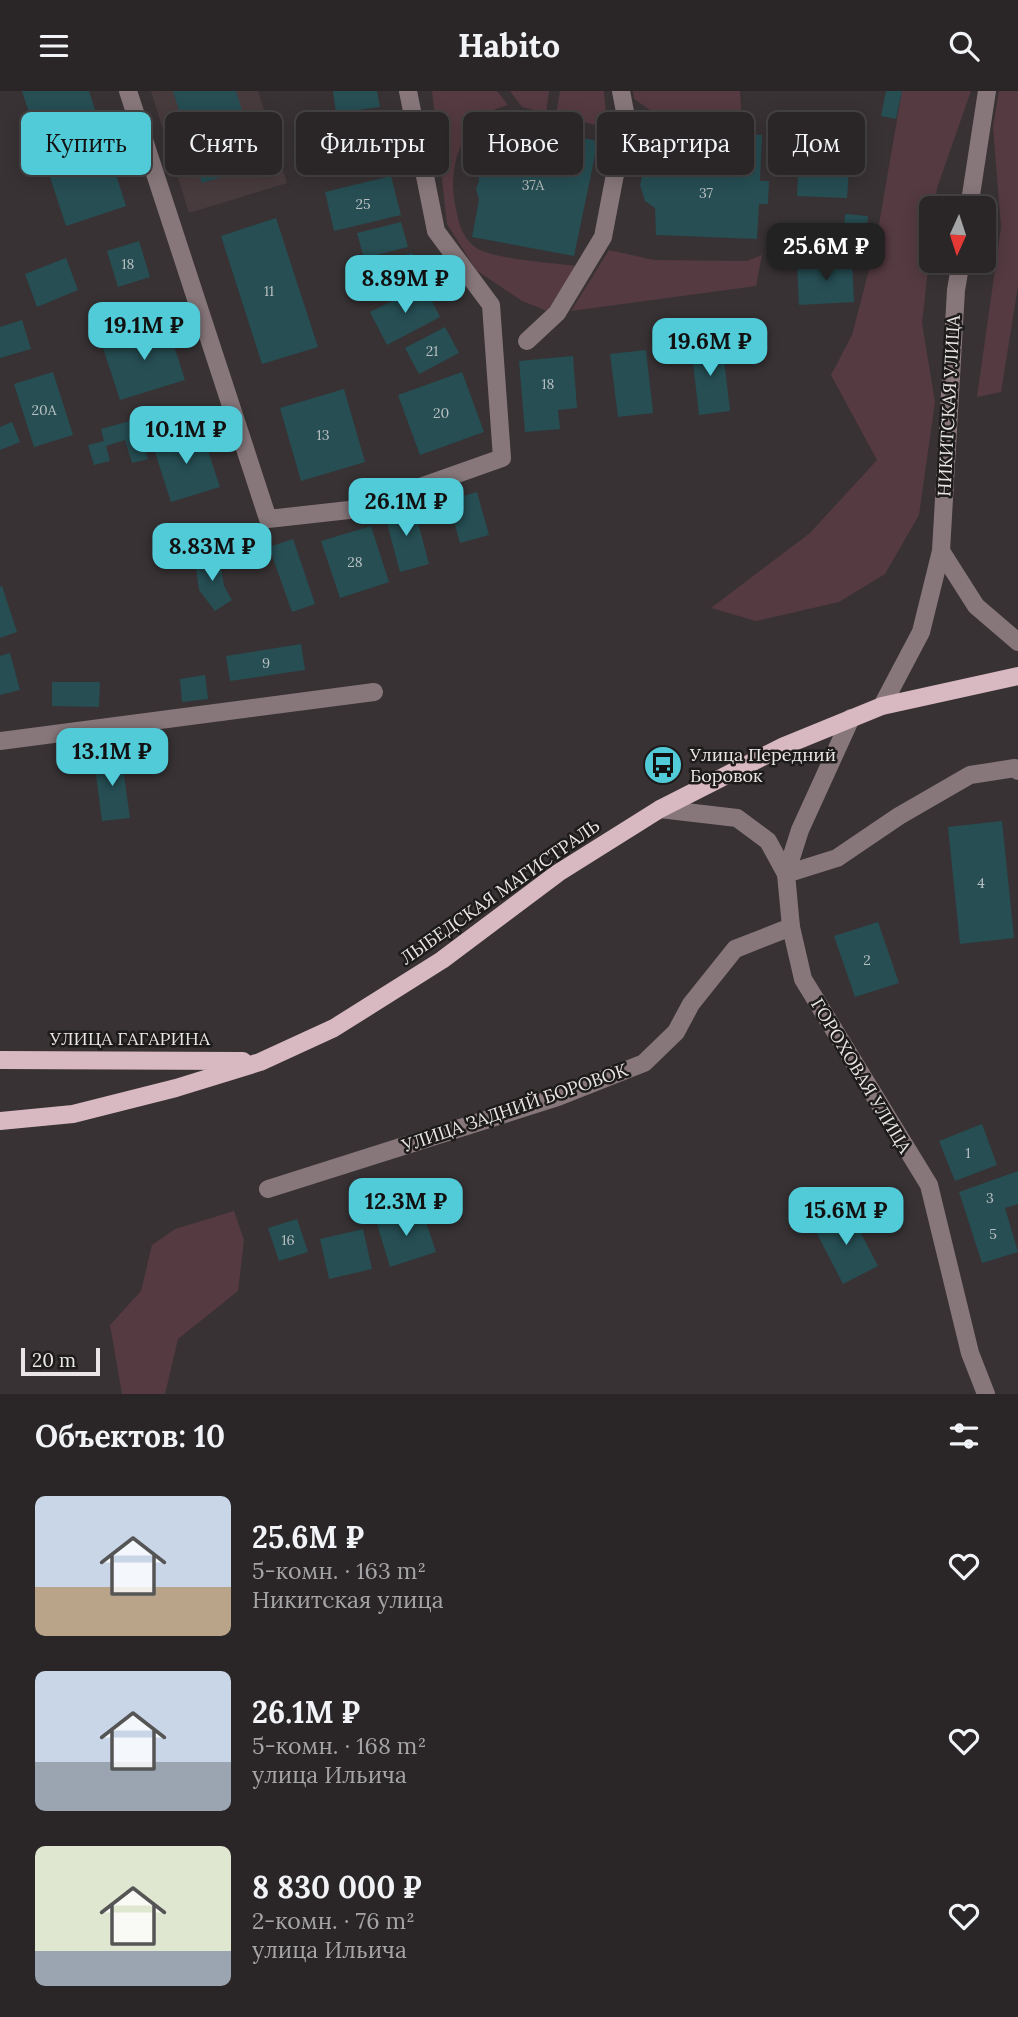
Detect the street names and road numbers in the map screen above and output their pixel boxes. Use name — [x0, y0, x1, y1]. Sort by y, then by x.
street label: НИКИТСКАЯ УЛИЦА — [932, 314, 965, 497]
street label: ЛЫБЕДСКАЯ МАГИСТРАЛЬ — [396, 814, 604, 969]
street label: ГОРОХОВАЯ УЛИЦА — [806, 994, 917, 1158]
street label: УЛИЦА ГАГАРИНА — [49, 1027, 211, 1050]
street label: УЛИЦА ЗАДНИЙ БОРОВОК — [398, 1058, 631, 1157]

